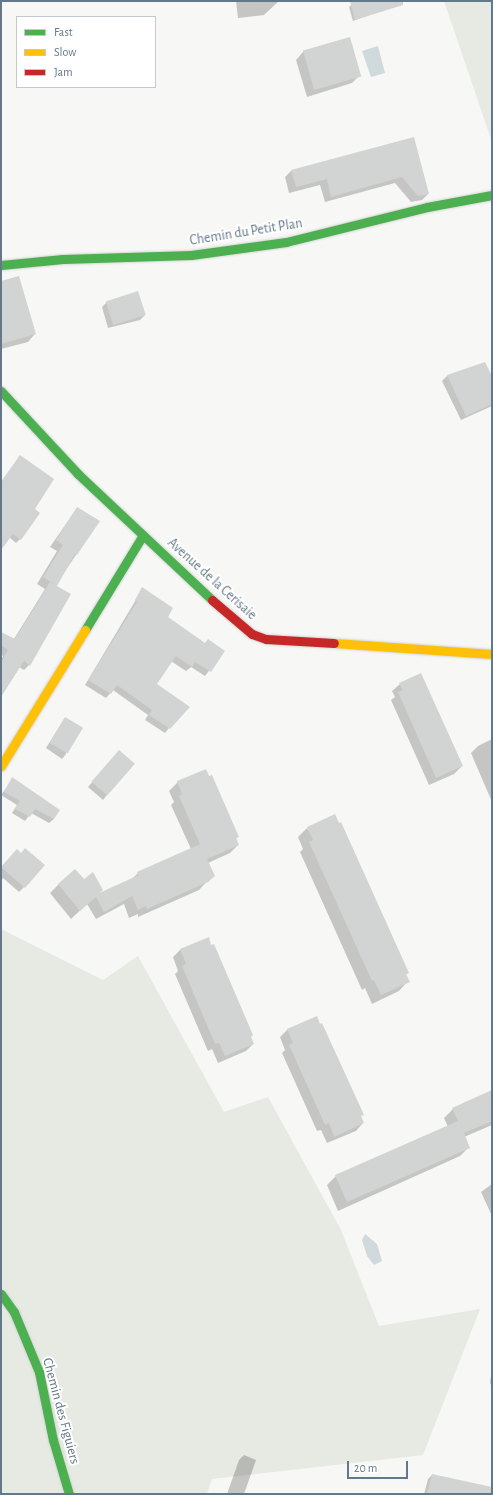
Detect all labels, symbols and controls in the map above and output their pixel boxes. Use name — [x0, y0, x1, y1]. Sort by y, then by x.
legend — [16, 16, 156, 88]
text: Fast — [54, 26, 73, 38]
text: Slow — [54, 46, 76, 58]
text: Jam — [54, 66, 73, 78]
street label: Chemin du Petit Plan — [188, 215, 304, 249]
street label: Avenue de la Cerisaie — [164, 535, 260, 623]
street label: Chemin des Figuiers — [39, 1356, 83, 1466]
scale bar — [349, 1453, 410, 1479]
text: 20 m — [354, 1462, 377, 1474]

